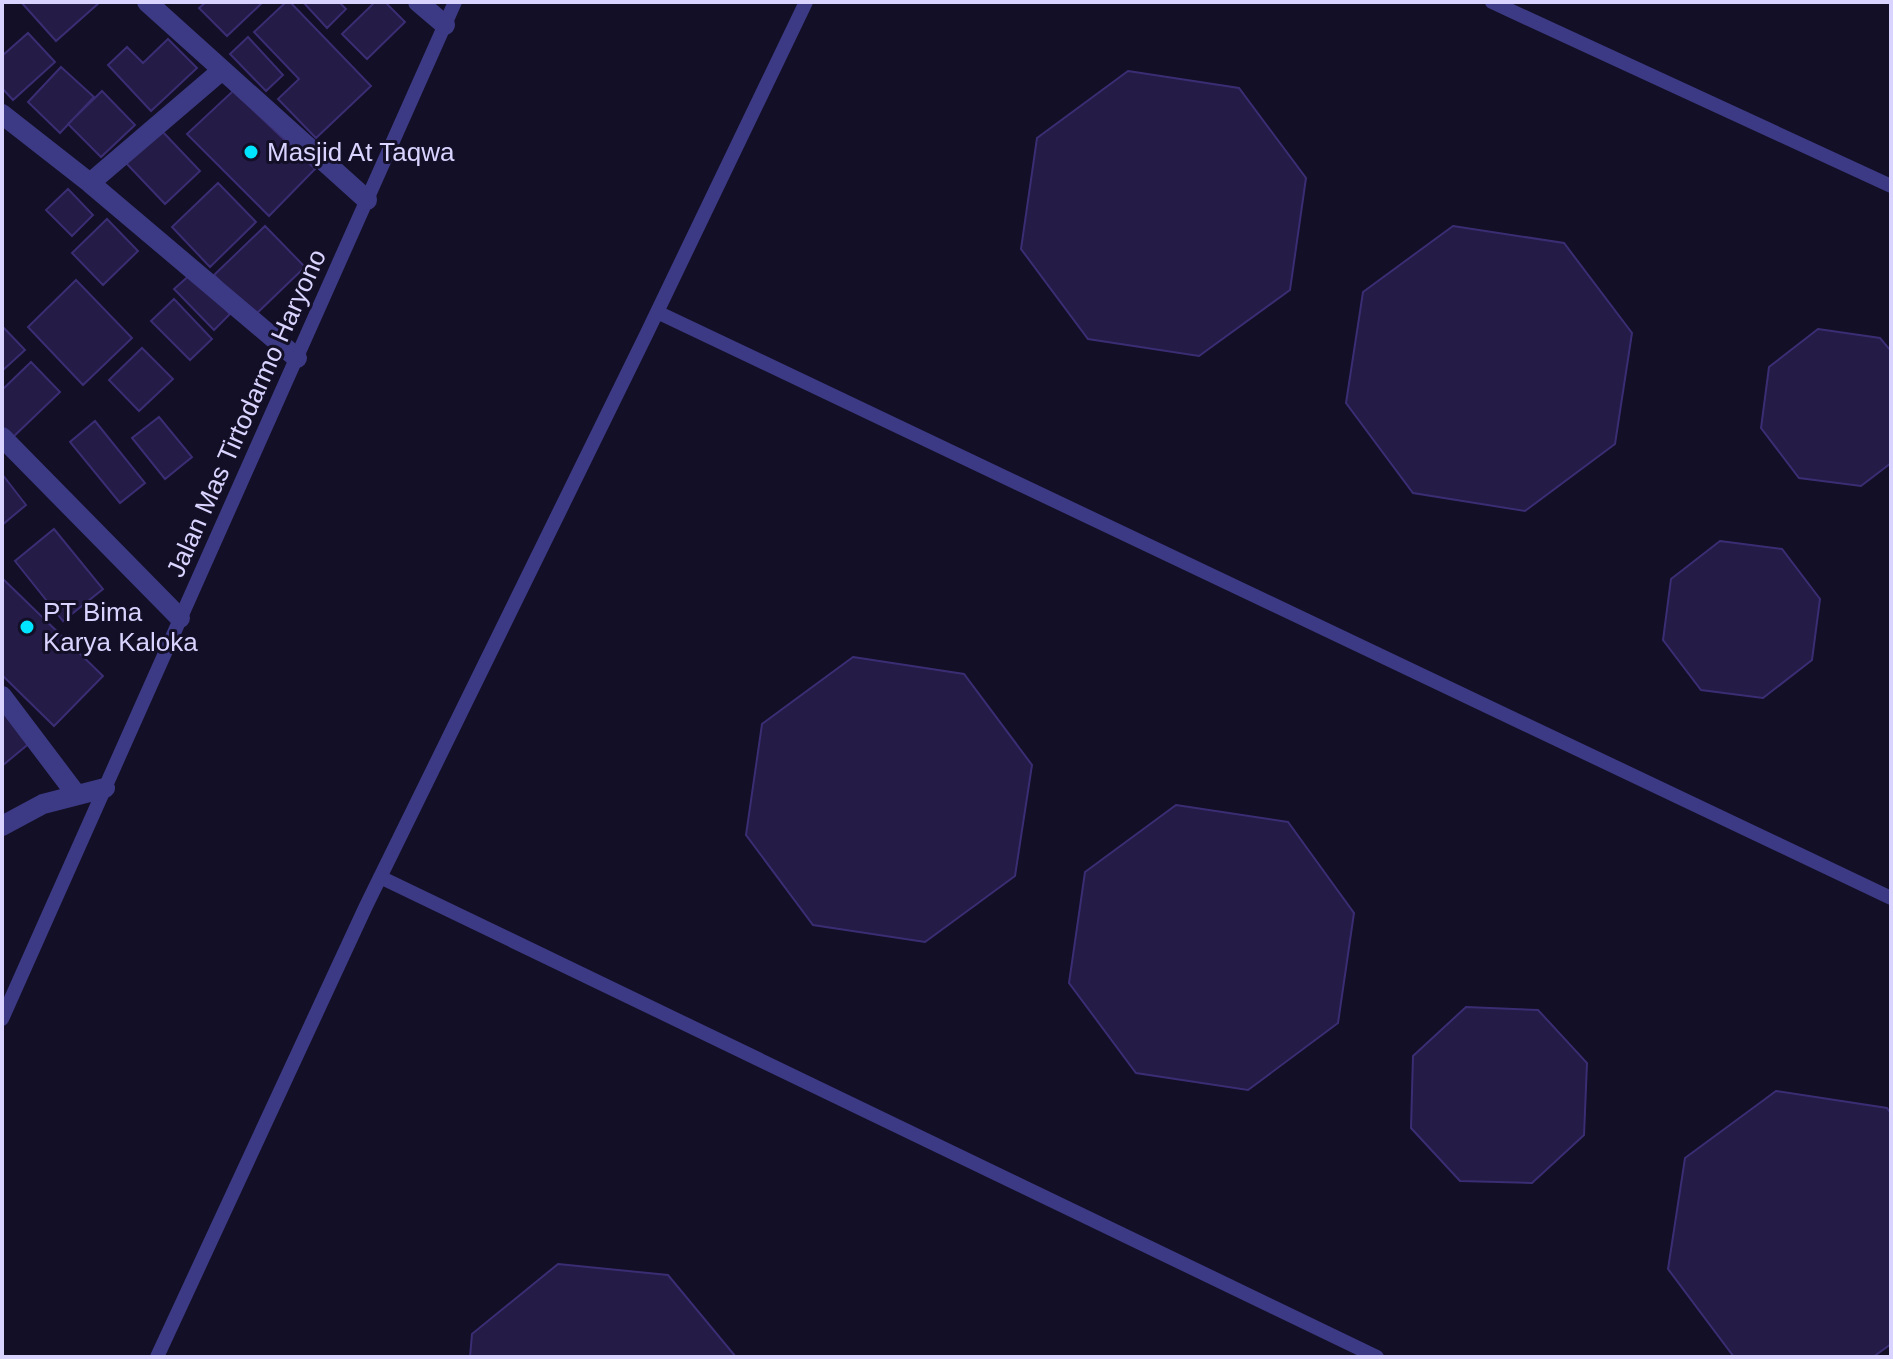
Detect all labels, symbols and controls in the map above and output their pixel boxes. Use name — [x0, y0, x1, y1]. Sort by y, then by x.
place label: Masjid At Taqwa — [267, 137, 455, 167]
marker: Masjid At Taqwa — [242, 143, 260, 161]
street label: Jalan Mas Tirtodarmo Haryono — [160, 245, 332, 581]
place label: PT Bima Karya Kaloka — [43, 597, 198, 657]
marker: PT Bima Karya Kaloka — [18, 618, 36, 636]

